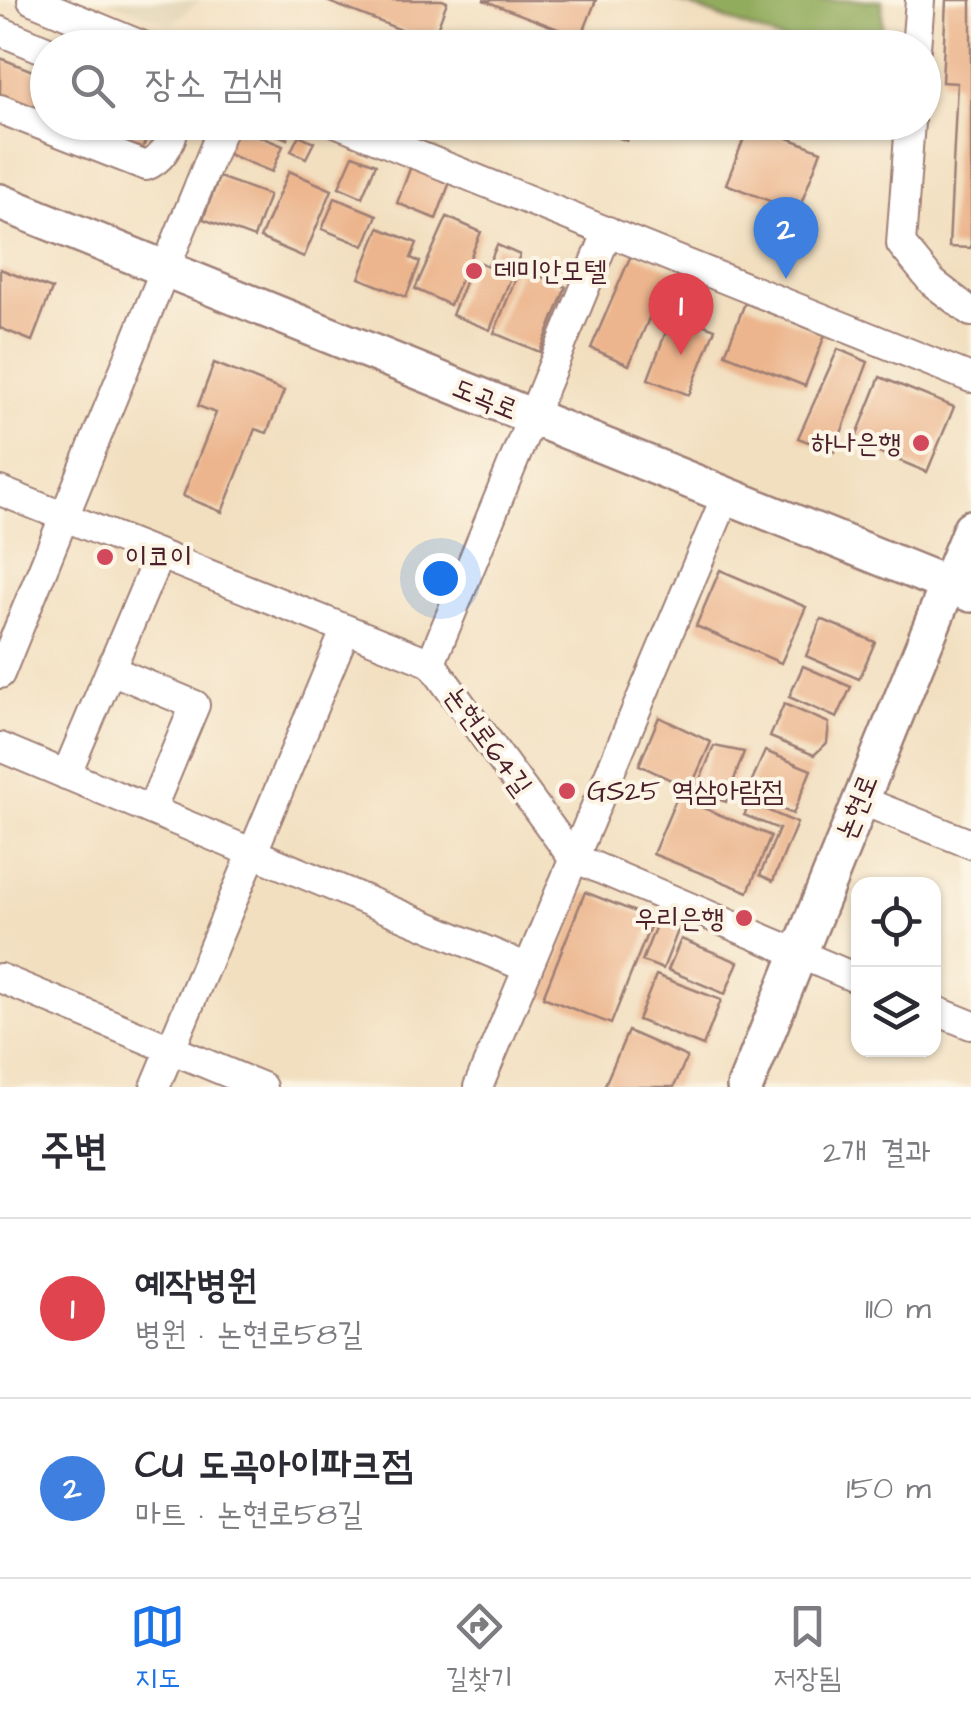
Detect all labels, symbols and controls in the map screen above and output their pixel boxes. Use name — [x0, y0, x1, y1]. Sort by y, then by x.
search box — [30, 30, 941, 140]
icon: search — [65, 58, 120, 113]
text: 장소 검색 — [145, 59, 283, 111]
pin: 2 — [754, 196, 818, 279]
place label: 데미안모텔 — [494, 252, 607, 291]
marker: 데미안모텔 — [463, 260, 485, 282]
pin: 1 — [648, 272, 714, 355]
street label: 도곡로 — [446, 368, 524, 430]
place label: 하나은행 — [811, 424, 901, 463]
marker: 하나은행 — [910, 432, 932, 454]
place label: 이코이 — [125, 538, 193, 577]
marker: 이코이 — [94, 546, 116, 568]
your location — [415, 553, 466, 604]
street label: 논현로64길 — [435, 678, 541, 804]
street label: 논현로 — [826, 768, 888, 846]
place label: GS25 역삼아람점 — [587, 772, 784, 811]
marker: GS25 역삼아람점 — [556, 780, 578, 802]
map controls — [851, 877, 941, 1057]
button: locate — [851, 877, 941, 967]
place label: 우리은행 — [634, 899, 724, 938]
marker: 우리은행 — [733, 907, 755, 929]
button: layers — [851, 967, 941, 1057]
text: 주변 — [40, 1123, 108, 1181]
text: 2개 결과 — [823, 1130, 931, 1175]
text: 예작병원 — [135, 1260, 257, 1312]
text: 1 — [70, 1286, 75, 1331]
text: 110 m — [865, 1286, 931, 1331]
text: 병원 · 논현로58길 — [135, 1312, 363, 1357]
text: CU 도곡아이파크점 — [135, 1440, 413, 1492]
text: 2 — [63, 1466, 82, 1511]
text: 150 m — [846, 1466, 931, 1511]
text: 마트 · 논현로58길 — [135, 1492, 363, 1537]
tab: 지도 — [130, 1599, 185, 1698]
tab: 길찾기 — [445, 1599, 513, 1698]
tab: 저장됨 — [773, 1599, 841, 1698]

